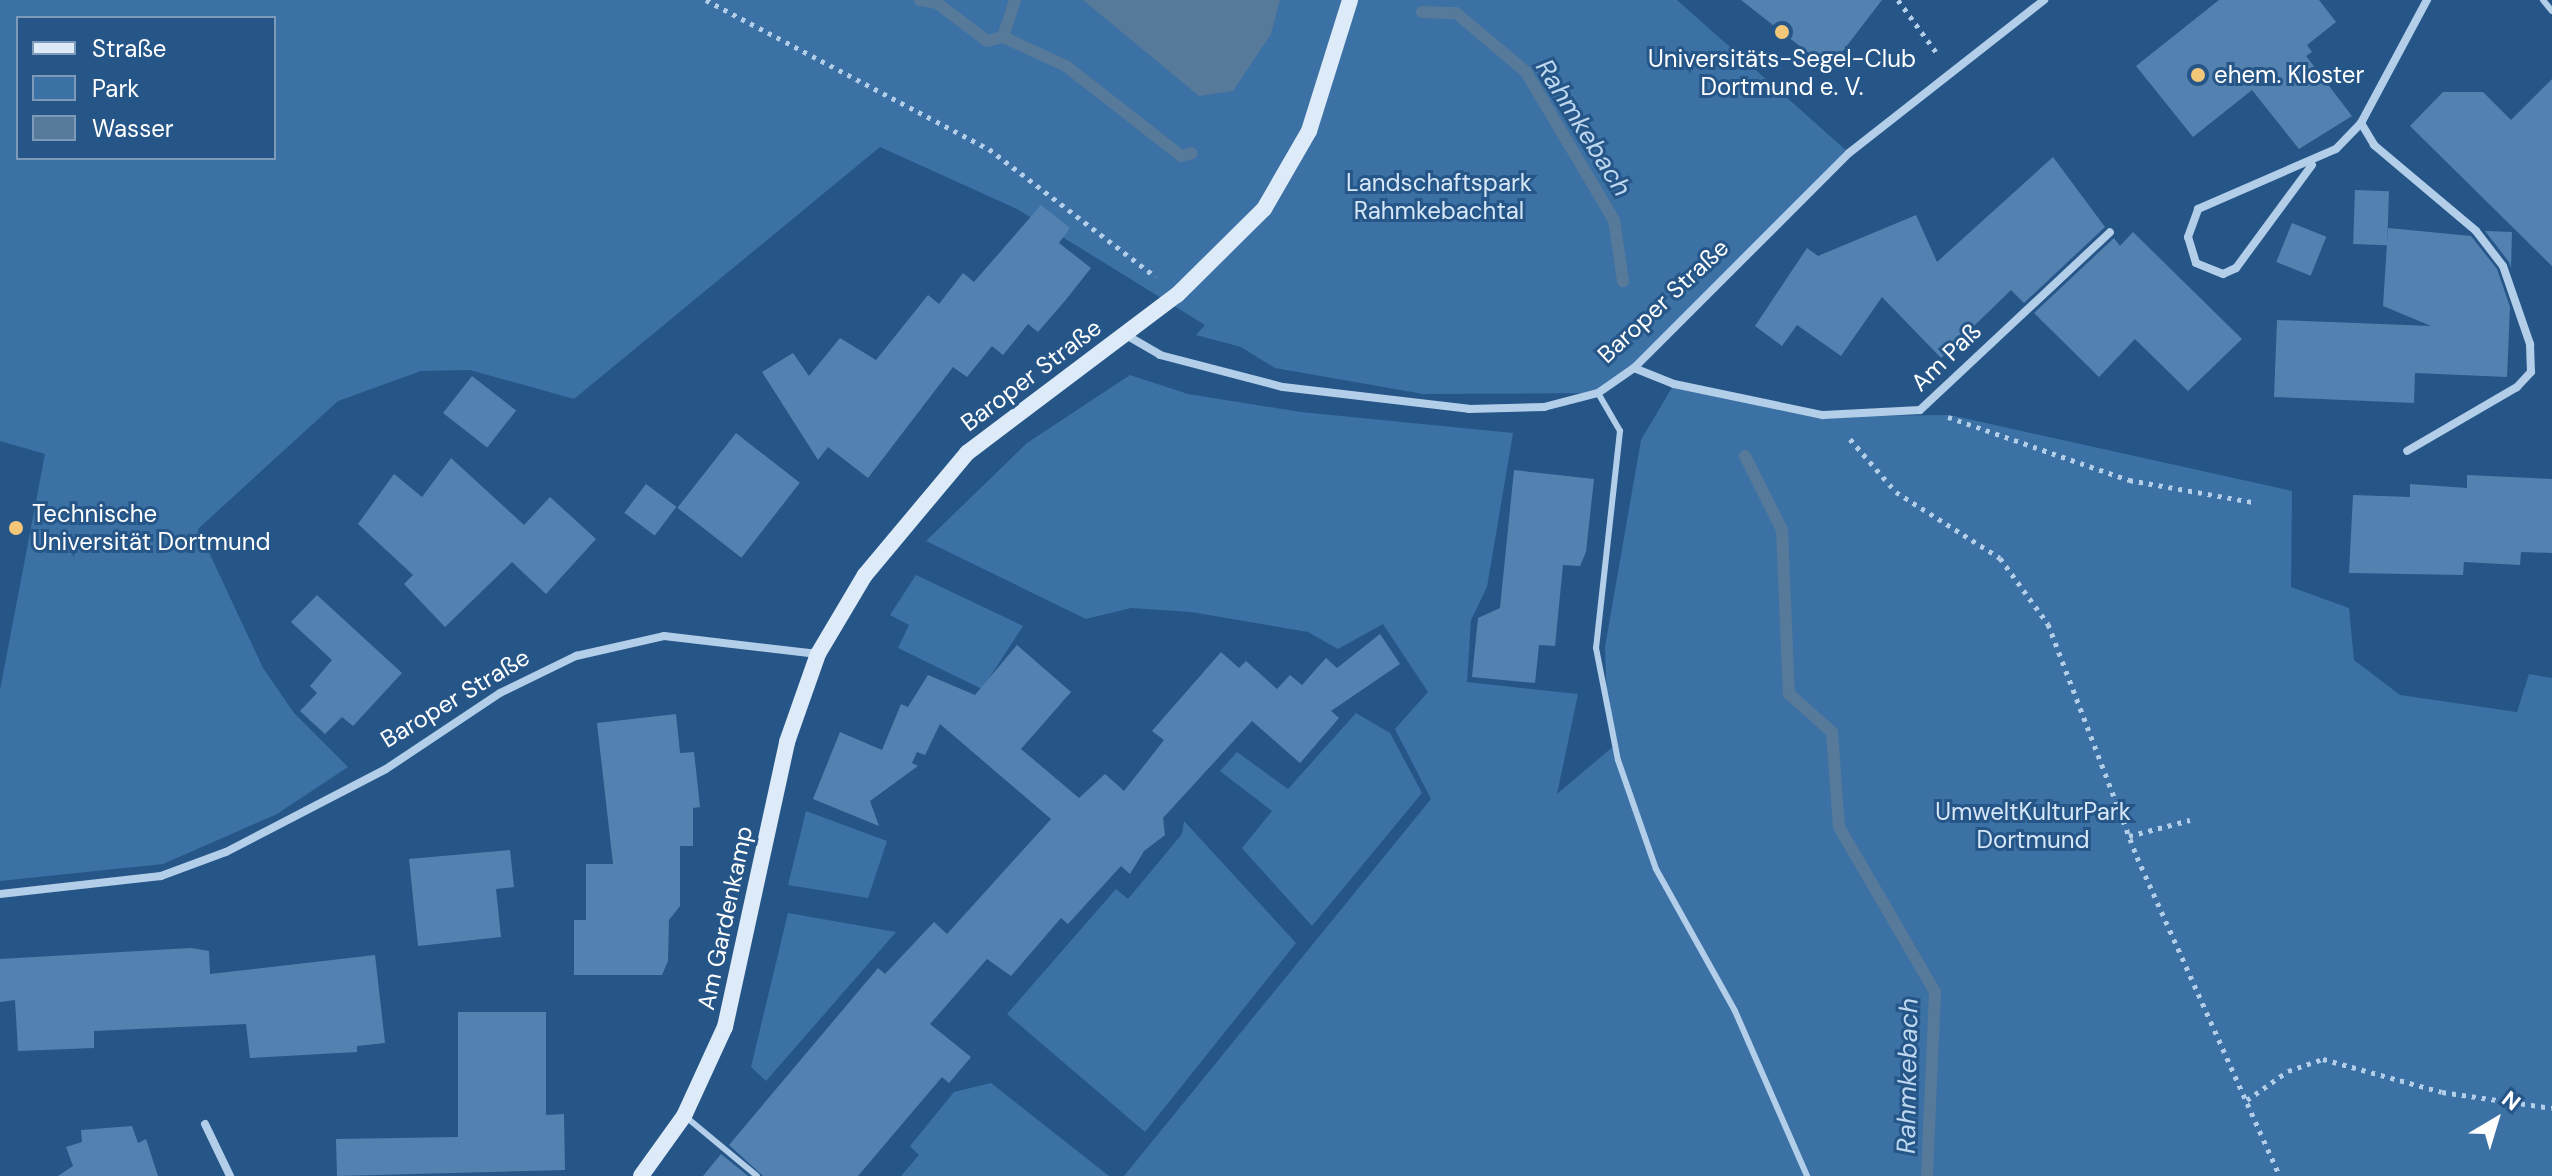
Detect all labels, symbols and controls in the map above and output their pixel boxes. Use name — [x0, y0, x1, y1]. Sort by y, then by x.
legend — [16, 16, 276, 160]
marker: Universitäts-Segel-Club Dortmund e. V. — [1773, 23, 1791, 41]
text: Straße — [92, 33, 166, 64]
place label: Universitäts-Segel-Club Dortmund e. V. — [1648, 45, 1916, 101]
water label: Rahmkebach — [1529, 54, 1637, 202]
place label: ehem. Kloster — [2214, 61, 2364, 89]
marker: ehem. Kloster — [2189, 66, 2207, 84]
text: Park — [92, 73, 139, 104]
text: Wasser — [92, 113, 174, 144]
park label: Landschaftspark Rahmkebachtal — [1346, 169, 1532, 225]
street label: Baroper Straße — [1592, 233, 1734, 369]
street label: Baroper Straße — [955, 313, 1107, 437]
street label: Am Paß — [1905, 317, 1987, 397]
place label: Technische Universität Dortmund — [32, 500, 271, 556]
marker: Technische Universität Dortmund — [7, 519, 25, 537]
street label: Baroper Straße — [375, 642, 535, 754]
park label: UmweltKulturPark Dortmund — [1935, 798, 2131, 854]
street label: Am Gardenkamp — [691, 823, 759, 1013]
water label: Rahmkebach — [1891, 998, 1925, 1154]
north arrow — [2456, 1080, 2536, 1160]
text: N — [2496, 1084, 2526, 1117]

